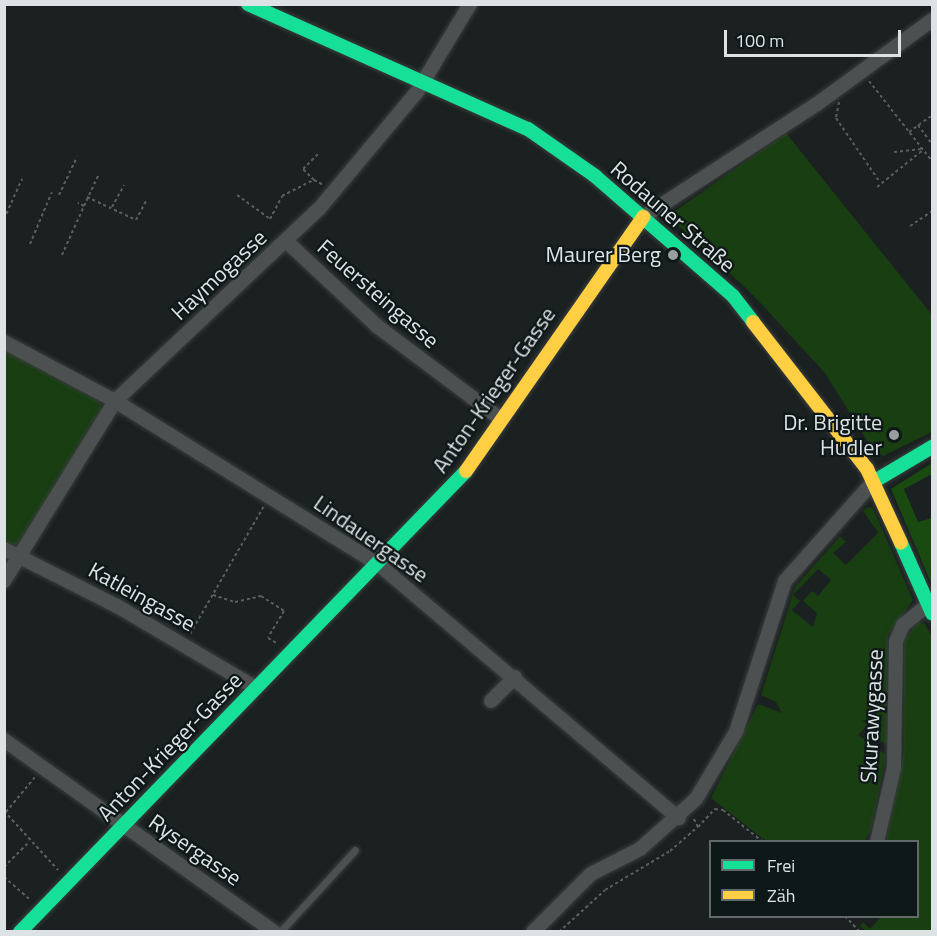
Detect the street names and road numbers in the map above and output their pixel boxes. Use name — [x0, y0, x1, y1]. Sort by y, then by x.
street label: Rodauner Straße — [605, 156, 741, 278]
street label: Haymogasse — [166, 224, 272, 326]
street label: Feuersteingasse — [312, 234, 444, 354]
street label: Anton-Krieger-Gasse — [427, 302, 561, 478]
street label: Lindauergasse — [309, 490, 433, 588]
street label: Katleingasse — [84, 557, 200, 637]
street label: Skurawygasse — [855, 648, 889, 784]
street label: Anton-Krieger-Gasse — [92, 667, 248, 827]
street label: Rysergasse — [144, 809, 246, 891]

